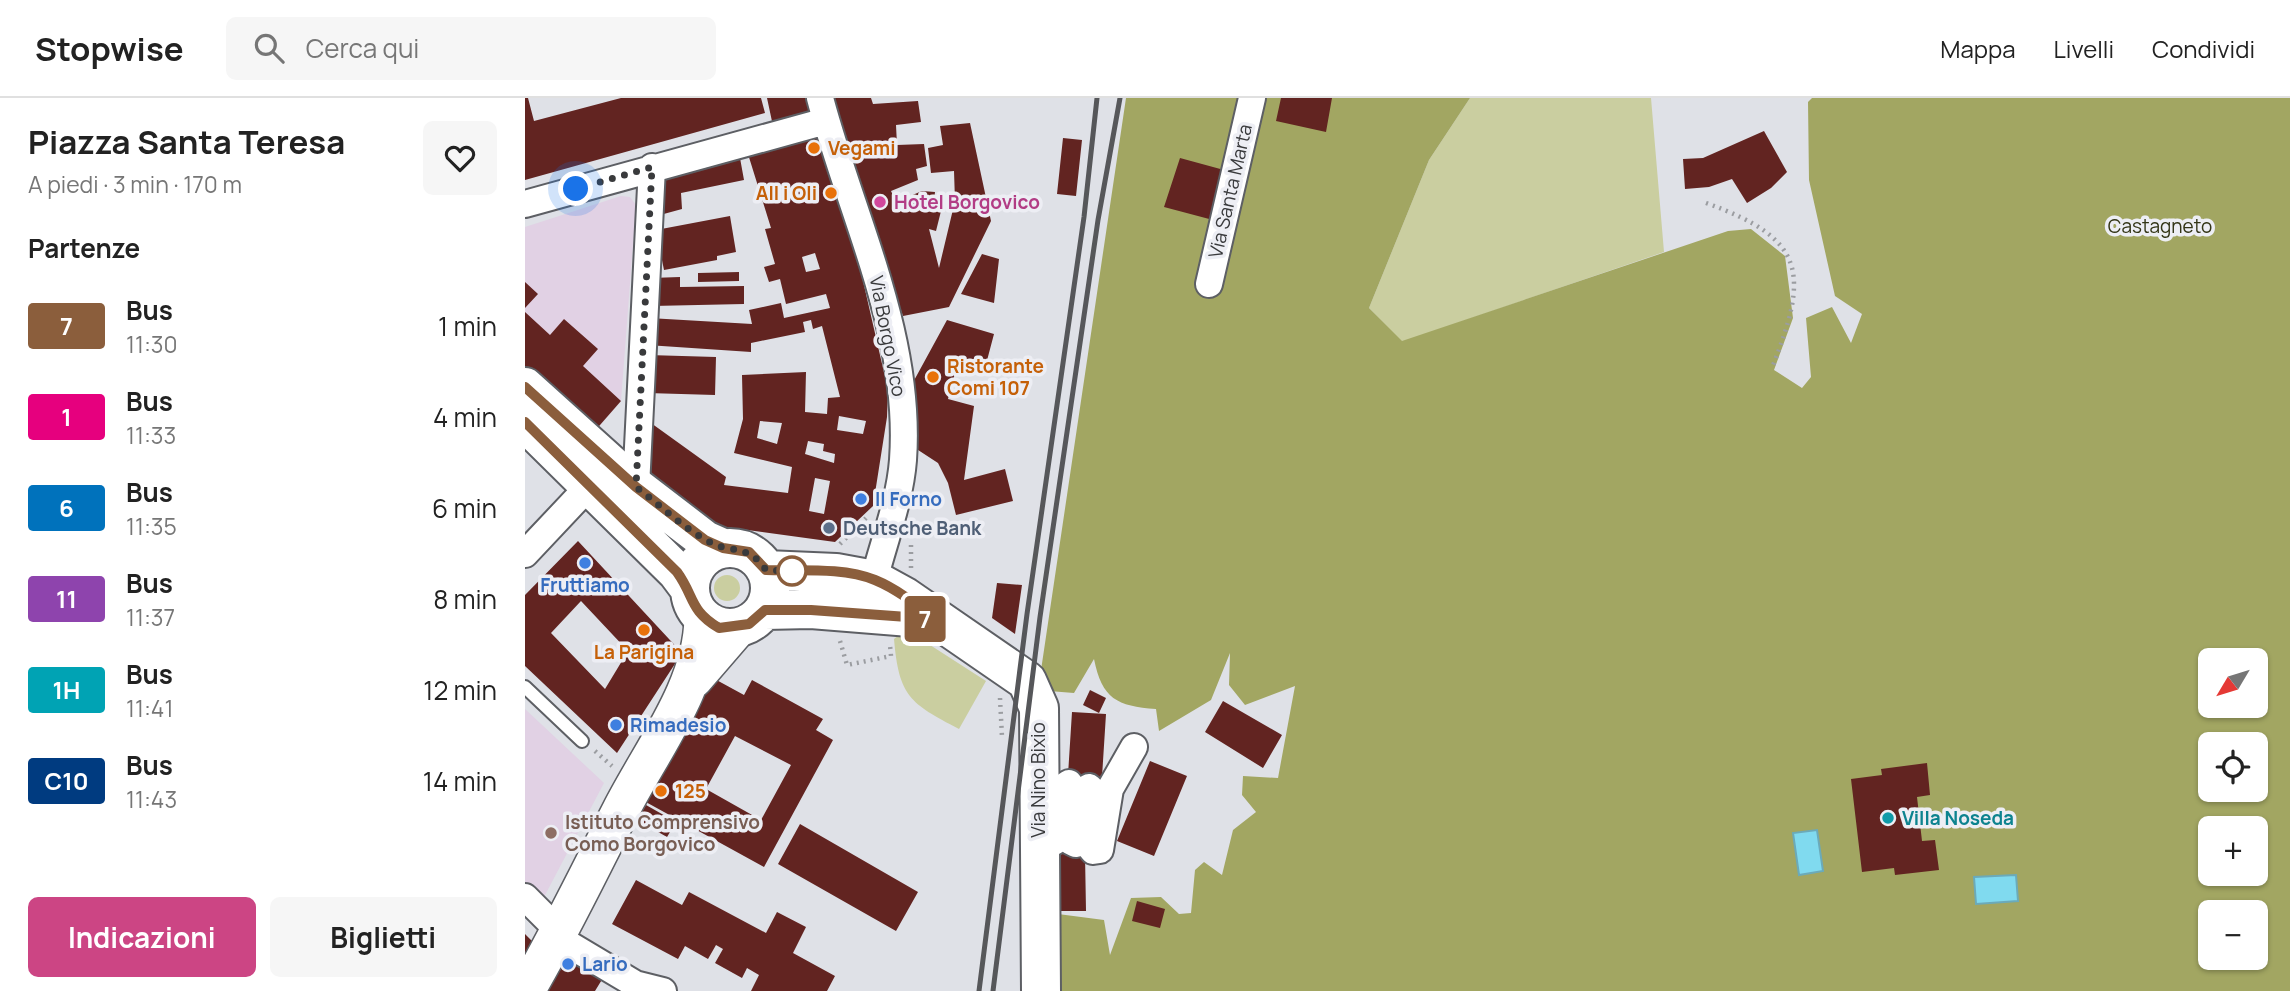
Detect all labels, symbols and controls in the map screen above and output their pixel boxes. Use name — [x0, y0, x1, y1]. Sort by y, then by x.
search box — [226, 17, 716, 80]
text: Stopwise — [35, 26, 184, 71]
icon: search — [250, 29, 288, 67]
text: Cerca qui — [306, 30, 419, 66]
text: Mappa — [1940, 32, 2016, 65]
text: Livelli — [2054, 32, 2114, 65]
text: Condividi — [2152, 32, 2255, 65]
text: Piazza Santa Teresa — [28, 119, 345, 164]
button: heart — [423, 121, 497, 195]
street label: Via Santa Marta — [1202, 121, 1258, 261]
place label: Vegami — [828, 135, 896, 161]
marker: Vegami — [806, 140, 822, 156]
text: A piedi · 3 min · 170 m — [28, 168, 242, 200]
your location — [558, 171, 593, 206]
place label: All i Oli — [756, 180, 817, 206]
marker: All i Oli — [823, 185, 839, 201]
place label: Hotel Borgovico — [894, 189, 1040, 215]
marker: Hotel Borgovico — [872, 194, 888, 210]
park label: Castagneto — [2108, 213, 2212, 239]
text: Partenze — [28, 230, 140, 266]
street label: Via Borgo Vico — [864, 273, 912, 399]
text: Bus — [126, 292, 173, 328]
text: 1 min — [438, 308, 497, 344]
text: 7 — [60, 309, 73, 342]
text: 11:30 — [126, 328, 178, 360]
place label: Ristorante Comi 107 — [947, 353, 1044, 401]
marker: Ristorante Comi 107 — [925, 369, 941, 385]
text: Bus — [126, 383, 173, 419]
text: 4 min — [433, 399, 497, 435]
text: 1 — [61, 400, 72, 433]
text: 11:33 — [126, 419, 176, 451]
text: Bus — [126, 474, 173, 510]
place label: Il Forno — [875, 486, 942, 512]
text: 6 min — [432, 490, 497, 526]
text: 6 — [59, 491, 74, 524]
marker: Il Forno — [853, 491, 869, 507]
text: 11:35 — [126, 510, 177, 542]
place label: Deutsche Bank — [843, 515, 982, 541]
marker: Deutsche Bank — [821, 520, 837, 536]
marker: Fruttiamo — [577, 555, 593, 571]
unlabelled marker — [777, 556, 807, 586]
text: Bus — [126, 565, 173, 601]
place label: Fruttiamo — [540, 572, 630, 598]
text: 8 min — [433, 581, 497, 617]
text: 11 — [56, 582, 77, 615]
line badge: 7 — [902, 596, 948, 642]
text: 11:37 — [126, 601, 175, 633]
text: 7 — [919, 602, 931, 635]
marker: La Parigina — [636, 622, 652, 638]
place label: La Parigina — [594, 639, 694, 665]
north arrow — [2198, 648, 2268, 718]
map controls — [2198, 648, 2268, 970]
text: Bus — [126, 656, 173, 692]
text: 12 min — [423, 672, 497, 708]
text: 1H — [53, 673, 80, 706]
text: 11:41 — [126, 692, 173, 724]
place label: Rimadesio — [630, 712, 726, 738]
marker: Rimadesio — [608, 717, 624, 733]
street label: Via Nino Bixio — [1025, 722, 1051, 838]
button: locate — [2198, 732, 2268, 802]
text: Bus — [126, 747, 173, 783]
text: 14 min — [423, 763, 497, 799]
text: C10 — [44, 764, 89, 797]
place label: 125 — [675, 778, 706, 804]
text: 11:43 — [126, 783, 177, 815]
marker: 125 — [653, 783, 669, 799]
place label: Villa Noseda — [1902, 805, 2014, 831]
place label: Istituto Comprensivo Como Borgovico — [565, 809, 760, 857]
marker: Villa Noseda — [1880, 810, 1896, 826]
button: + — [2198, 816, 2268, 886]
marker: Istituto Comprensivo Como Borgovico — [543, 825, 559, 841]
button: Indicazioni — [28, 897, 256, 977]
button: Biglietti — [270, 897, 497, 977]
button: − — [2198, 900, 2268, 970]
place label: Lario — [582, 951, 628, 977]
marker: Lario — [560, 956, 576, 972]

